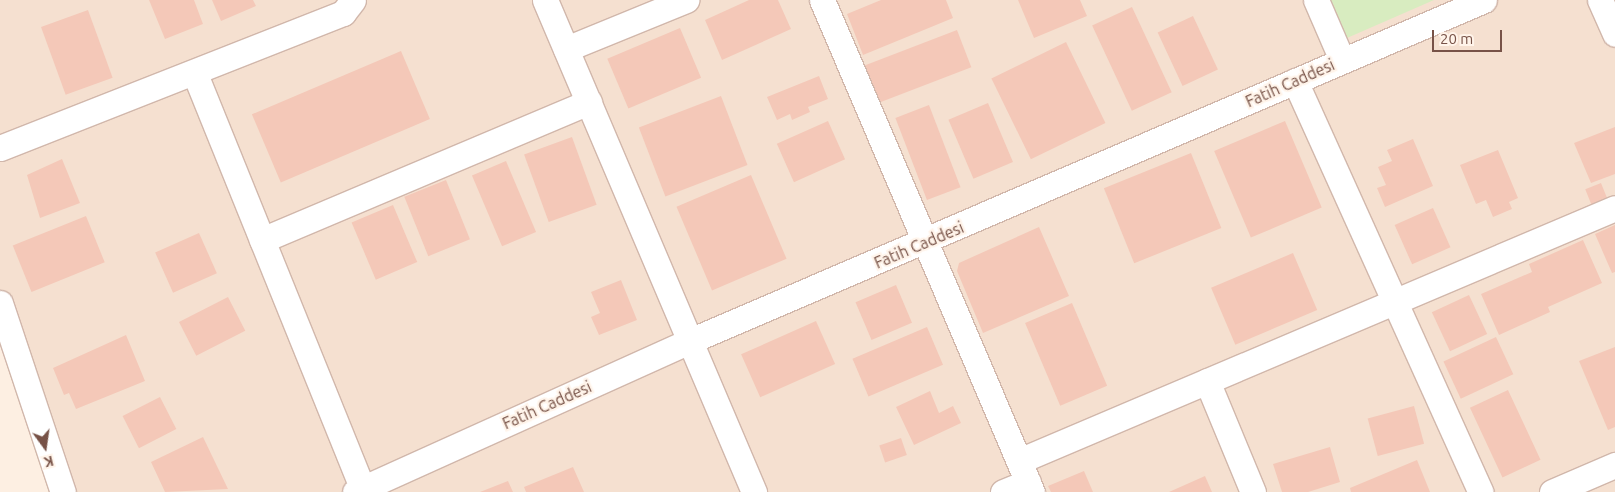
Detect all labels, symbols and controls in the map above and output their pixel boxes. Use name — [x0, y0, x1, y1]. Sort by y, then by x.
scale bar — [1435, 20, 1505, 52]
text: 20 m — [1440, 30, 1473, 47]
street label: Fatih Caddesi — [1243, 55, 1337, 111]
street label: Fatih Caddesi — [871, 218, 967, 272]
street label: Fatih Caddesi — [500, 377, 594, 433]
north arrow — [20, 422, 70, 472]
text: K — [42, 453, 55, 470]

